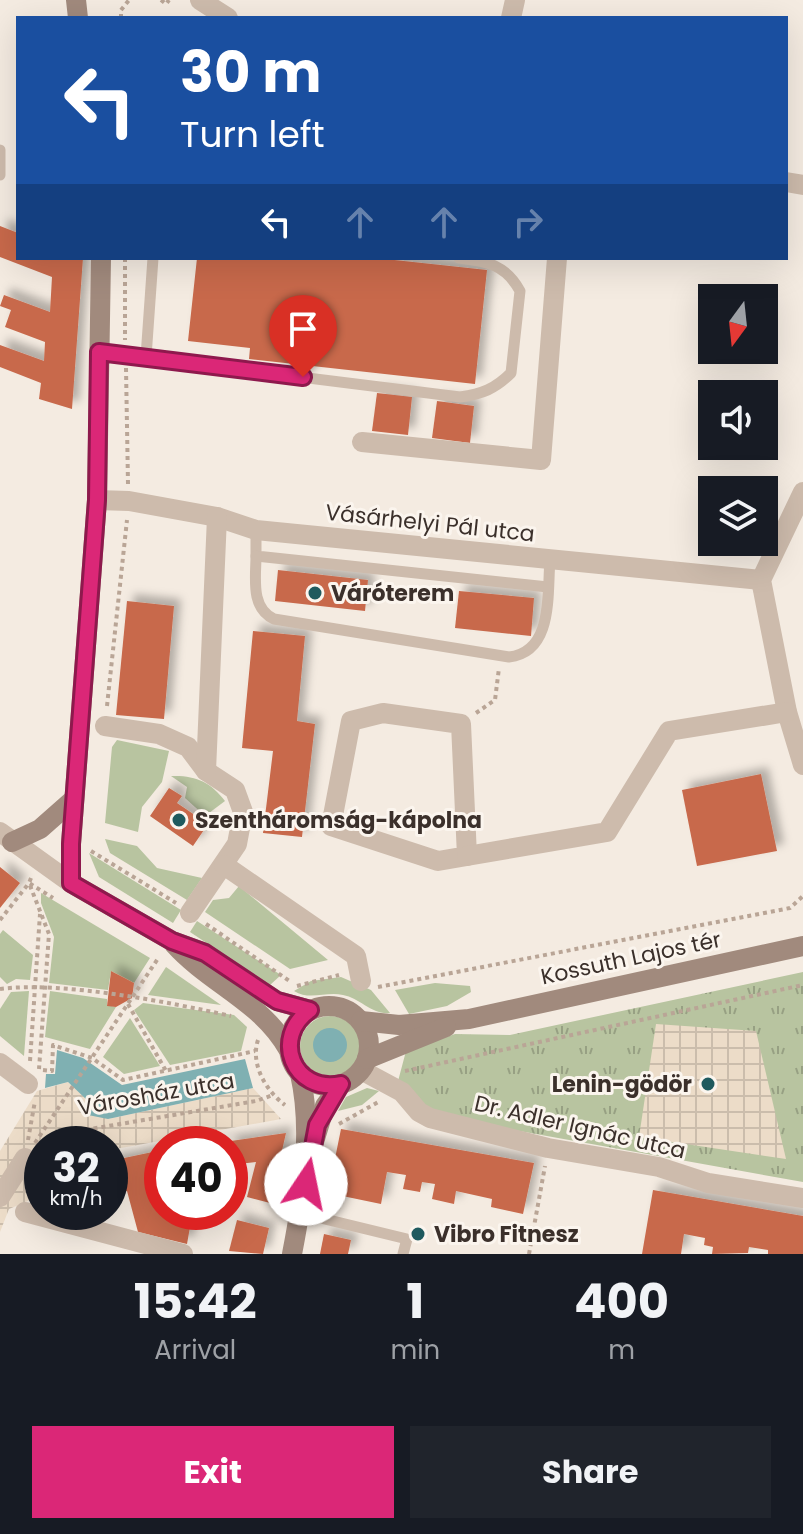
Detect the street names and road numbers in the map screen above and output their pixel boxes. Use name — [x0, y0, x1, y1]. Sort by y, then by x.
street label: Vásárhelyi Pál utca — [324, 497, 536, 549]
street label: Kossuth Lajos tér — [538, 924, 724, 992]
street label: Városház utca — [75, 1065, 237, 1123]
street label: Dr. Adler Ignác utca — [471, 1088, 689, 1166]

